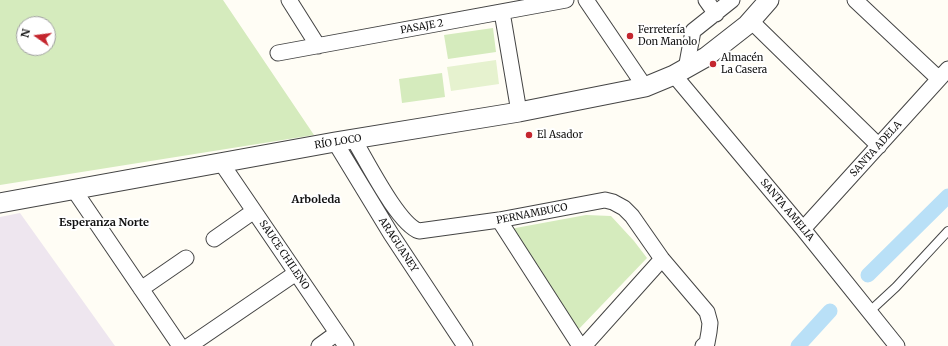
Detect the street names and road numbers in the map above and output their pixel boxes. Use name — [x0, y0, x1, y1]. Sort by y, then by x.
street label: PASAJE 2 — [399, 17, 445, 37]
street label: SANTA ADELA — [848, 119, 904, 179]
street label: RÍO LOCO — [314, 132, 362, 152]
street label: SANTA AMELIA — [758, 177, 816, 243]
street label: PERNAMBUCO — [495, 201, 569, 227]
street label: ARAGUANEY — [376, 215, 420, 275]
street label: SAUCE CHILENO — [256, 218, 312, 292]

